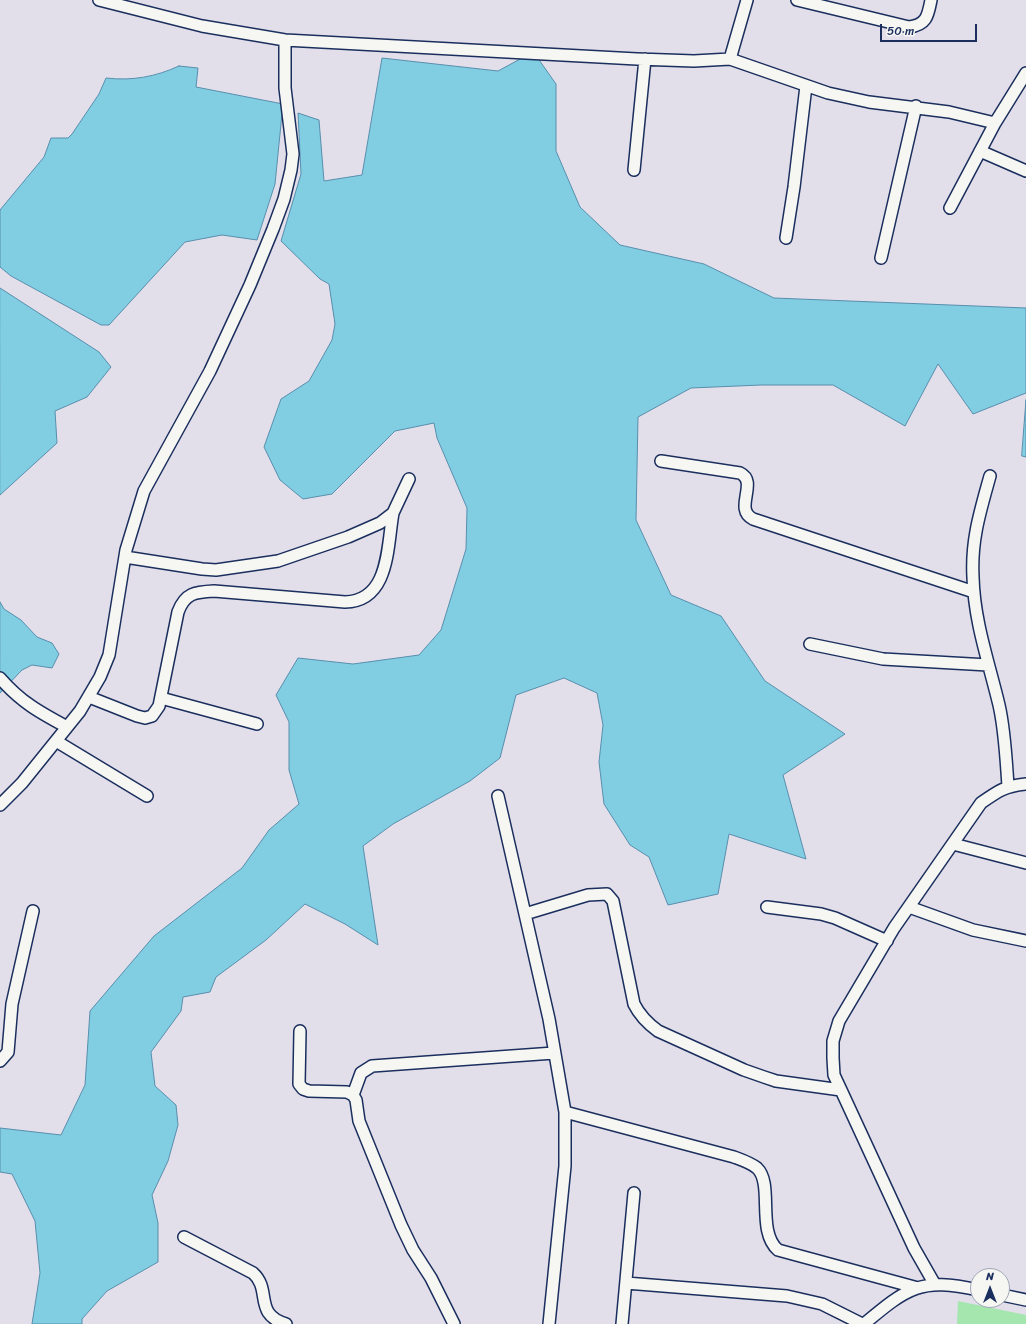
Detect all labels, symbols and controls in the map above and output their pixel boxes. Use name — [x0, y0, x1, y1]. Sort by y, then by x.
scale bar — [882, 16, 979, 42]
text: 50 m — [887, 20, 914, 42]
text: N — [986, 1267, 994, 1286]
north arrow — [970, 1268, 1010, 1308]

